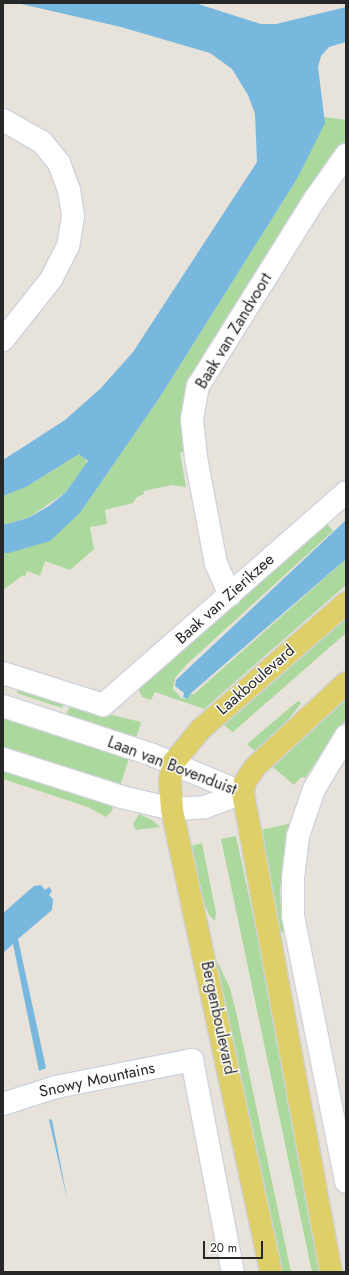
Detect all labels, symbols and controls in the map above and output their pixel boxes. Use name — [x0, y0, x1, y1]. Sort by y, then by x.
street label: Baak van Zandvoort — [192, 270, 276, 392]
street label: Baak van Zierikzee — [172, 550, 278, 648]
street label: Laakboulevard — [213, 641, 299, 719]
street label: Laan van Bovenduist — [105, 733, 239, 799]
street label: Bergenboulevard — [197, 960, 239, 1076]
street label: Snowy Mountains — [37, 1058, 157, 1102]
scale bar — [205, 1233, 265, 1259]
text: 20 m — [210, 1239, 237, 1257]

